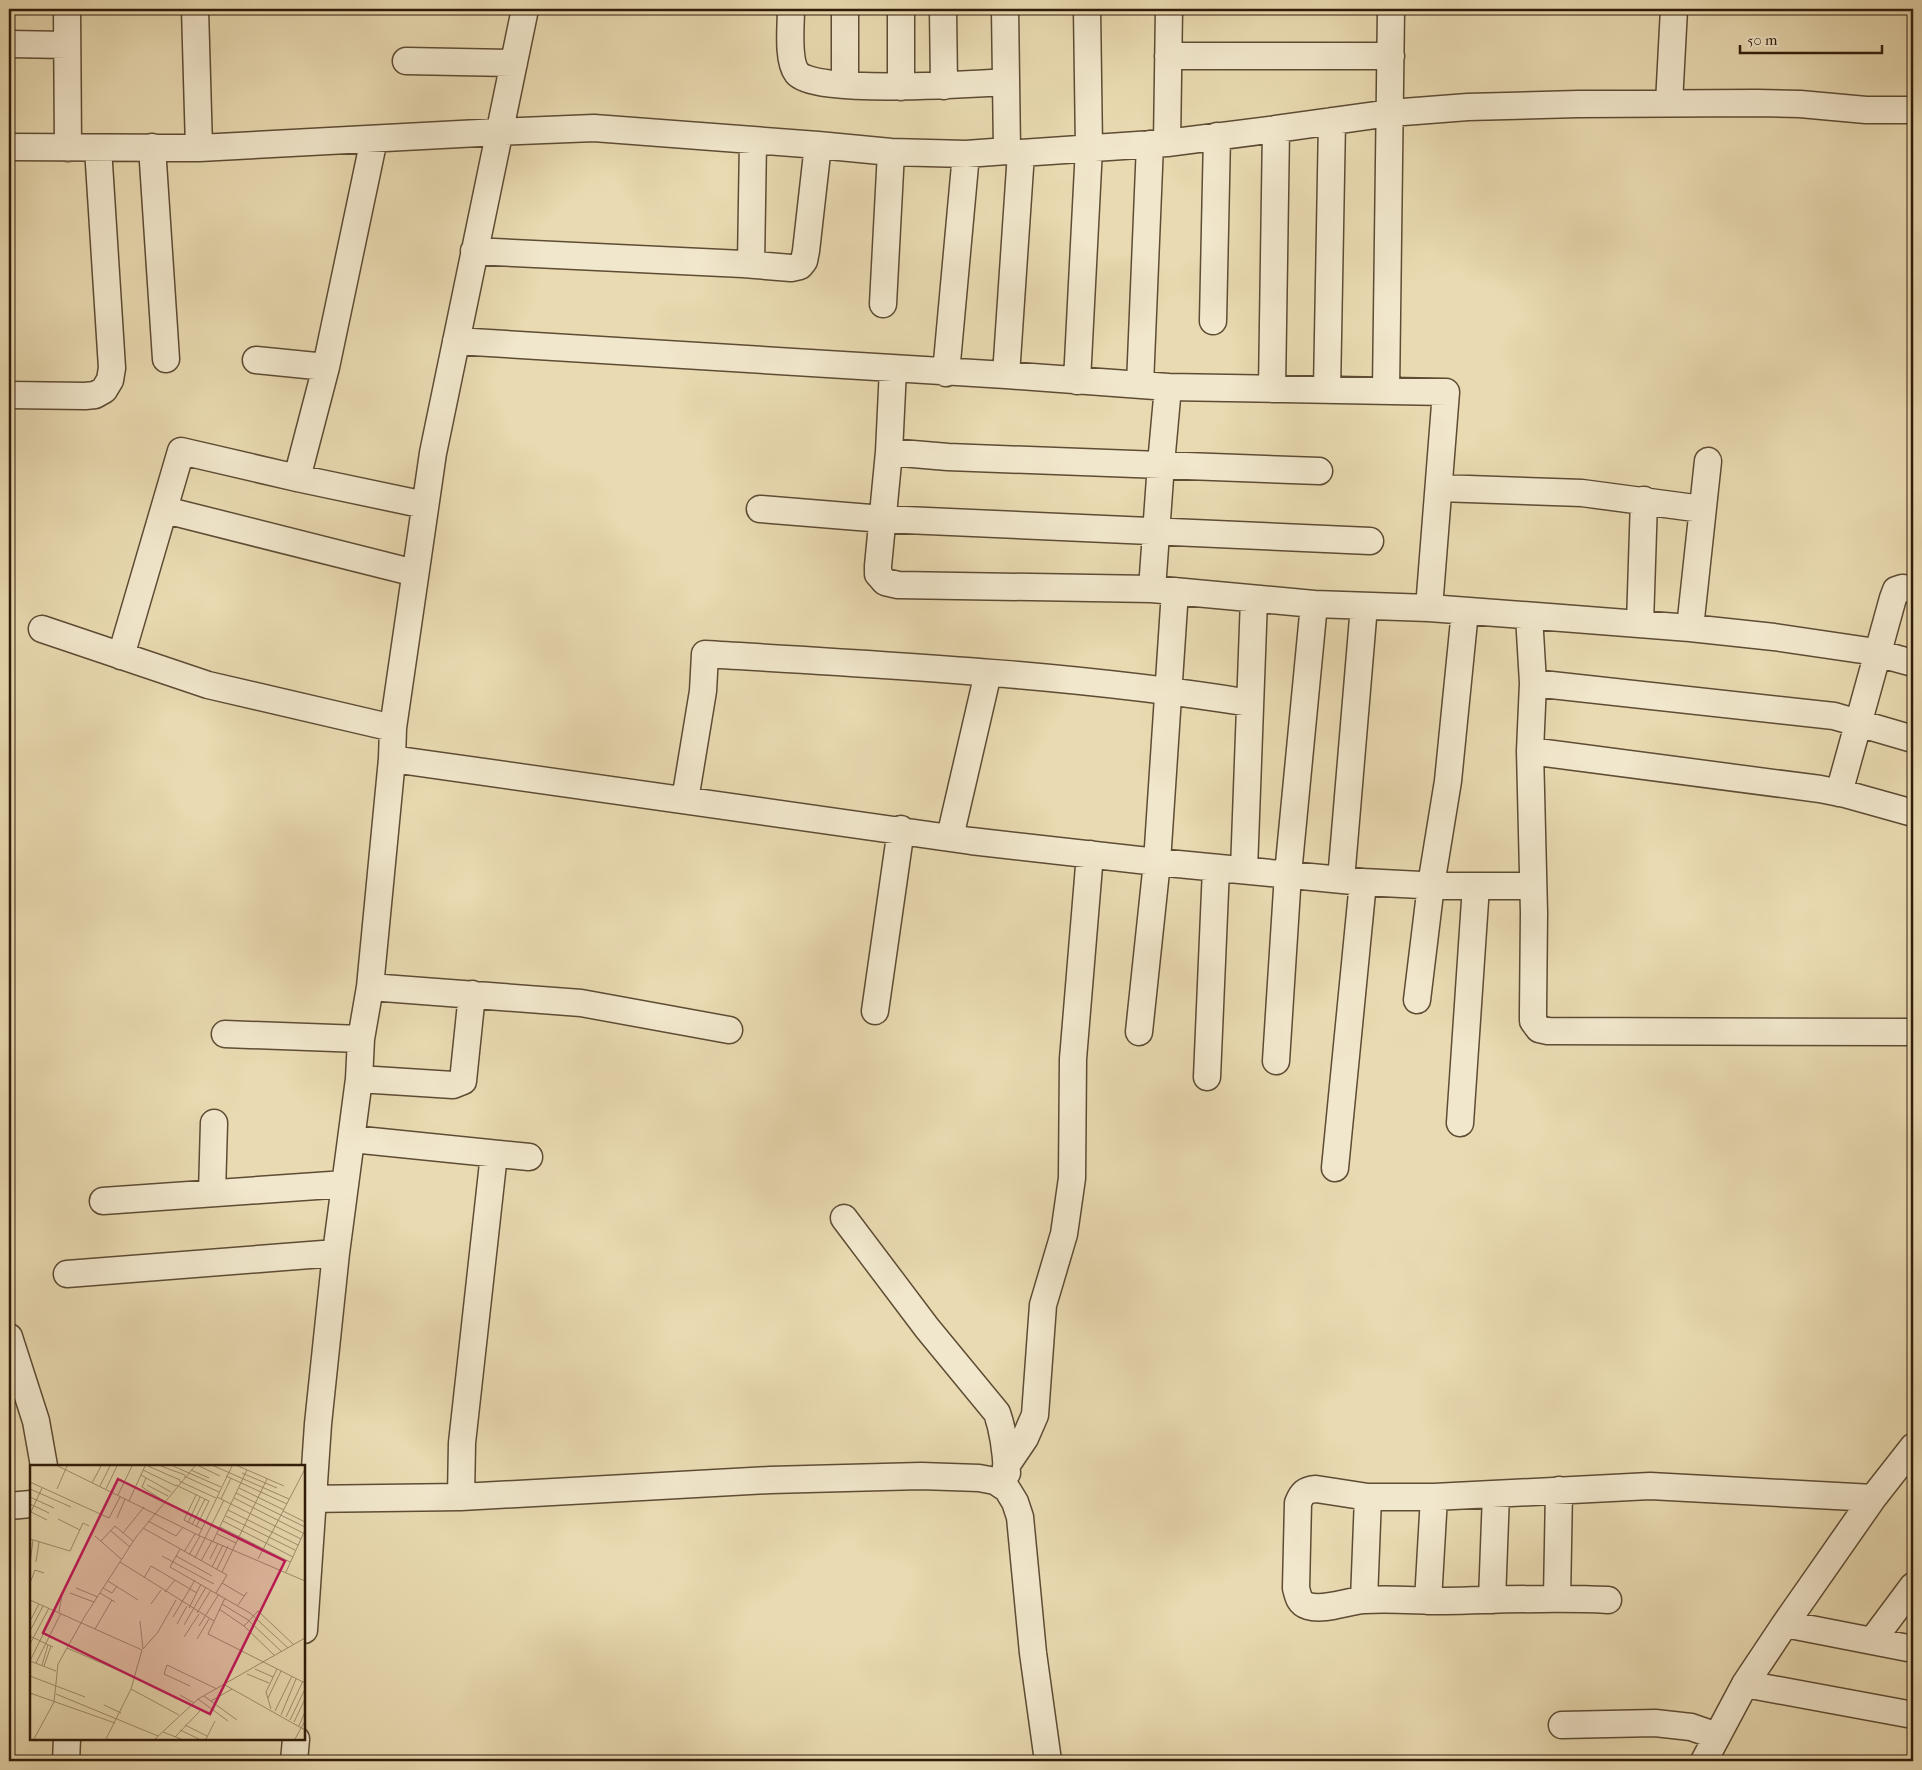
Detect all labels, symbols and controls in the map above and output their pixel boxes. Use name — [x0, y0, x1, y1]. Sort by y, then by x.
scale bar — [1740, 22, 1882, 54]
text: 50 m — [1747, 31, 1778, 49]
inset map — [30, 1465, 305, 1740]

